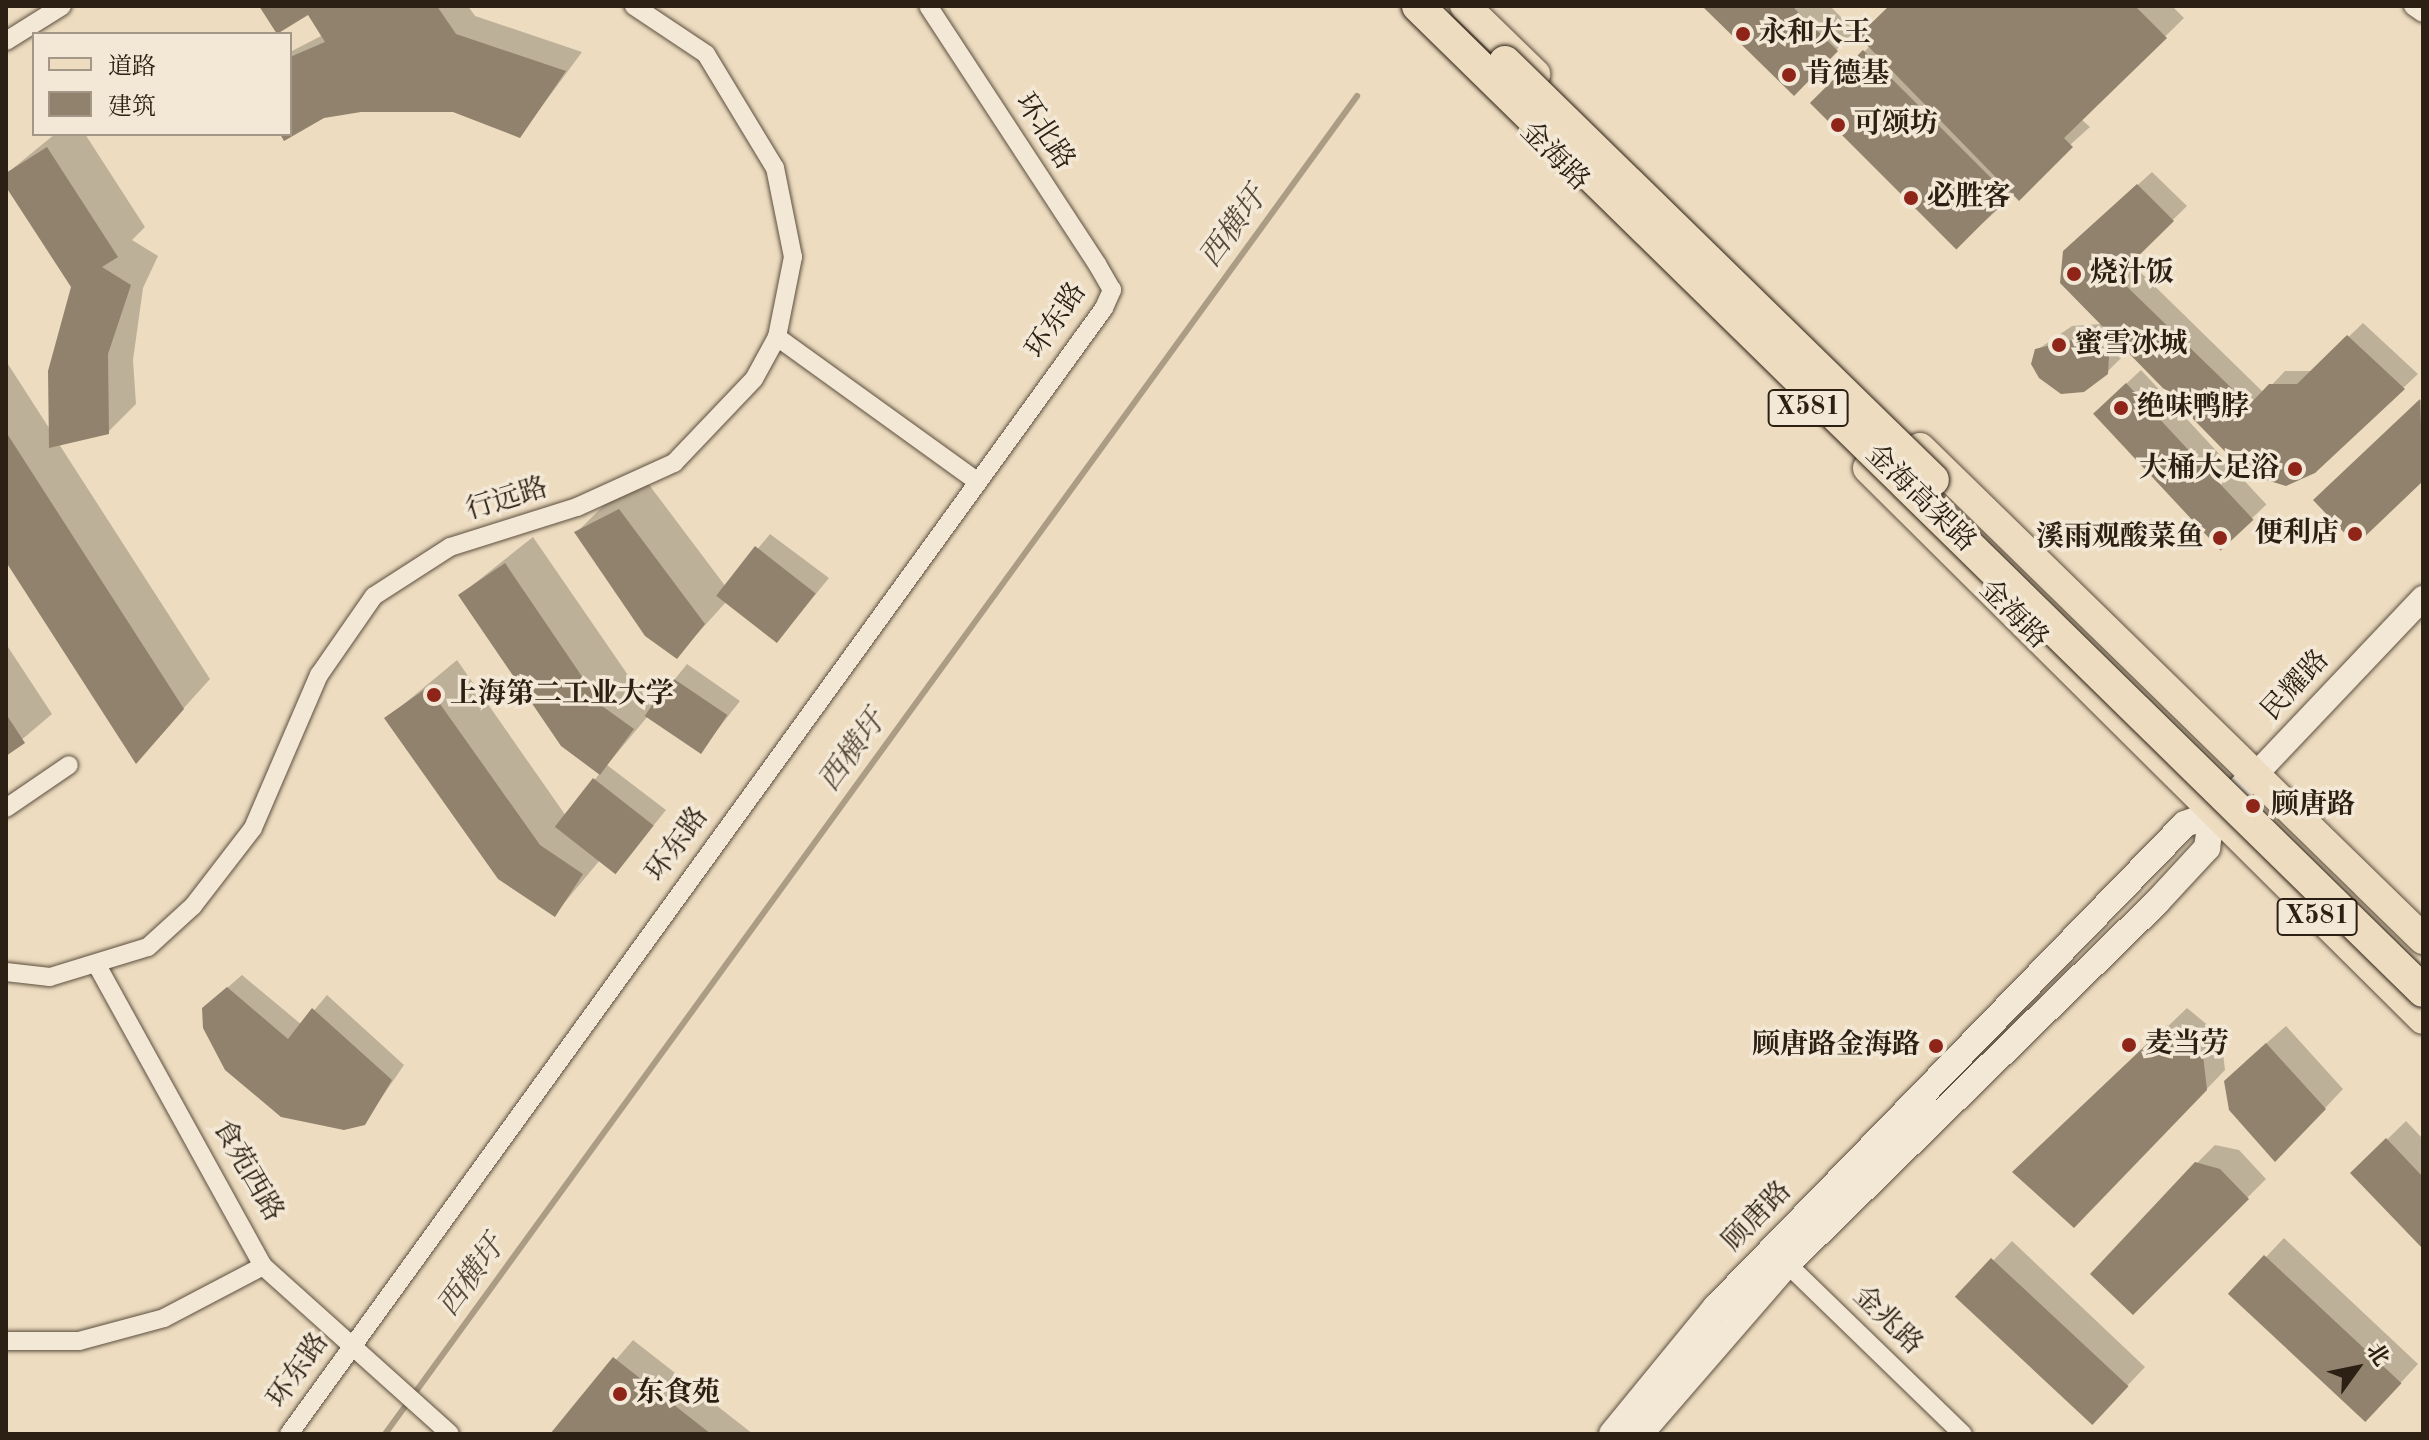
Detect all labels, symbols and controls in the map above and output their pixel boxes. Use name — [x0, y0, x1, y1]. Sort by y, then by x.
place label: 永和大王 — [1759, 17, 1871, 51]
marker: 永和大王 — [1734, 25, 1752, 43]
legend — [32, 32, 292, 136]
text: 道路 — [108, 56, 156, 80]
place label: 肯德基 — [1805, 58, 1889, 92]
marker: 肯德基 — [1780, 66, 1798, 84]
street label: 环北路 — [1007, 88, 1081, 176]
text: 建筑 — [108, 96, 156, 120]
place label: 可颂坊 — [1854, 108, 1938, 142]
street label: 金海路 — [1512, 115, 1596, 199]
marker: 可颂坊 — [1829, 116, 1847, 134]
water label: 西横圩 — [1193, 181, 1275, 275]
place label: 必胜客 — [1927, 181, 2011, 215]
marker: 必胜客 — [1902, 189, 1920, 207]
place label: 烧汁饭 — [2090, 257, 2174, 291]
marker: 烧汁饭 — [2065, 265, 2083, 283]
street label: 环东路 — [1020, 277, 1094, 365]
place label: 蜜雪冰城 — [2075, 328, 2187, 362]
marker: 蜜雪冰城 — [2050, 336, 2068, 354]
road number: X581 — [1766, 386, 1850, 430]
place label: 绝味鸭脖 — [2137, 391, 2249, 425]
marker: 绝味鸭脖 — [2112, 399, 2130, 417]
street label: 金海高架路 — [1858, 438, 1982, 560]
place label: 大桶大足浴 — [2139, 452, 2279, 486]
marker: 大桶大足浴 — [2286, 460, 2304, 478]
street label: 行远路 — [462, 472, 552, 528]
place label: 便利店 — [2255, 517, 2339, 551]
place label: 溪雨观酸菜鱼 — [2036, 521, 2204, 555]
marker: 便利店 — [2346, 525, 2364, 543]
marker: 溪雨观酸菜鱼 — [2211, 529, 2229, 547]
street label: 金海路 — [1971, 573, 2055, 657]
street label: 民耀路 — [2255, 644, 2337, 728]
place label: 上海第二工业大学 — [450, 678, 674, 712]
marker: 上海第二工业大学 — [425, 686, 443, 704]
water label: 西横圩 — [812, 705, 894, 799]
place label: 顾唐路 — [2271, 789, 2355, 823]
marker: 顾唐路 — [2242, 795, 2264, 817]
street label: 环东路 — [640, 801, 716, 889]
road number: X581 — [2275, 895, 2359, 939]
place label: 麦当劳 — [2145, 1028, 2229, 1062]
place label: 顾唐路金海路 — [1752, 1029, 1920, 1063]
marker: 麦当劳 — [2120, 1036, 2138, 1054]
marker: 顾唐路金海路 — [1927, 1037, 1945, 1055]
street label: 食苑西路 — [204, 1114, 290, 1228]
street label: 顾唐路 — [1717, 1175, 1799, 1259]
water label: 西横圩 — [431, 1230, 513, 1324]
street label: 金兆路 — [1845, 1280, 1929, 1362]
street label: 环东路 — [261, 1327, 337, 1415]
north arrow — [2317, 1328, 2397, 1408]
text: 北 — [2362, 1340, 2392, 1370]
place label: 东食苑 — [636, 1377, 720, 1411]
marker: 东食苑 — [611, 1385, 629, 1403]

